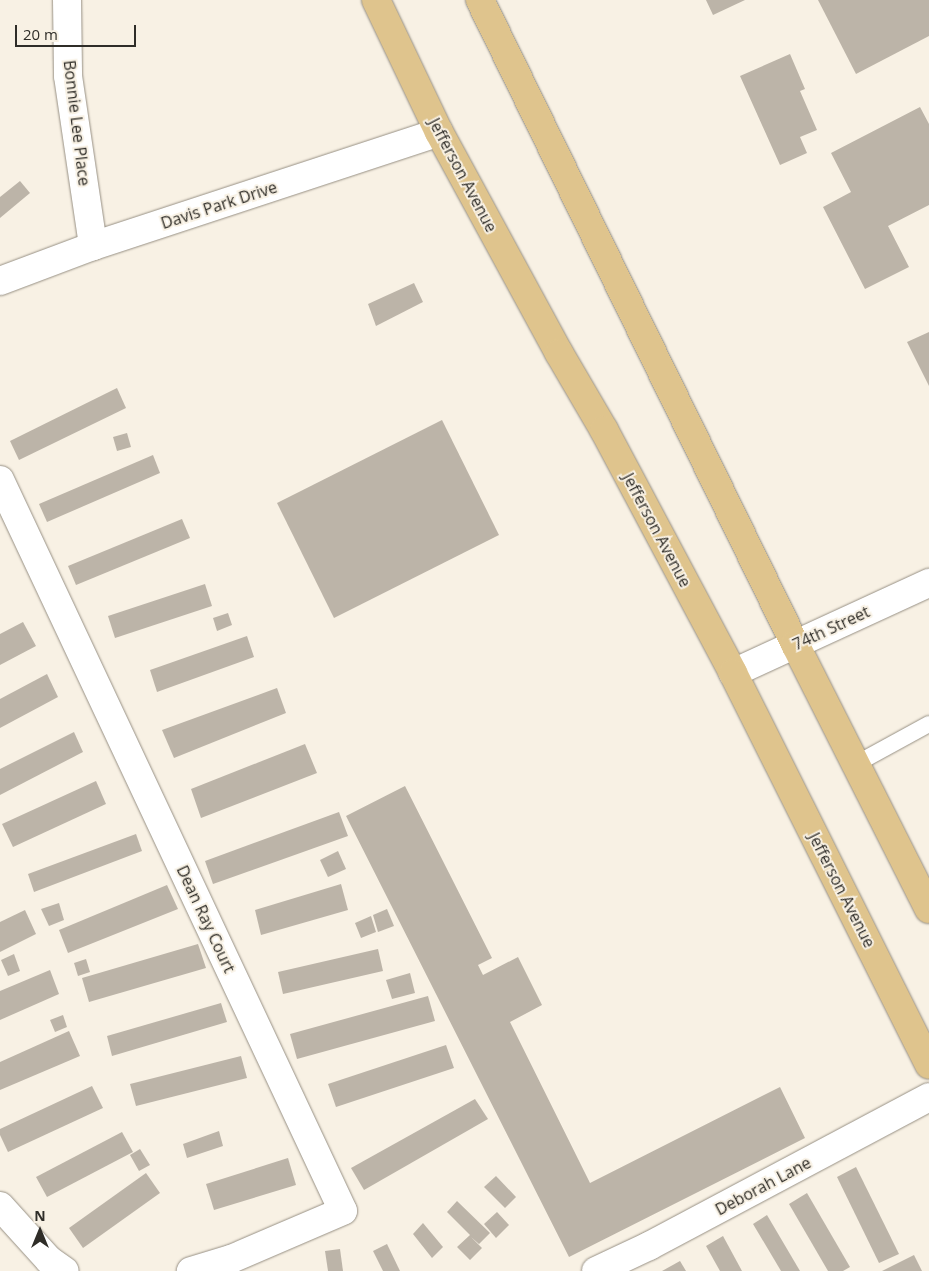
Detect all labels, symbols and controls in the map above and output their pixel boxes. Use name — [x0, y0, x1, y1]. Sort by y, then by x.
scale bar — [18, 15, 139, 47]
text: 20 m — [23, 24, 58, 44]
street label: Bonnie Lee Place — [60, 59, 94, 187]
street label: Jefferson Avenue — [425, 115, 501, 235]
street label: Davis Park Drive — [158, 177, 280, 233]
street label: Jefferson Avenue — [619, 470, 695, 590]
street label: 74th Street — [789, 602, 873, 654]
street label: Jefferson Avenue — [805, 829, 879, 951]
street label: Dean Ray Court — [173, 862, 239, 976]
street label: Deborah Lane — [712, 1153, 814, 1219]
north arrow — [15, 1206, 65, 1256]
text: N — [34, 1206, 46, 1225]

